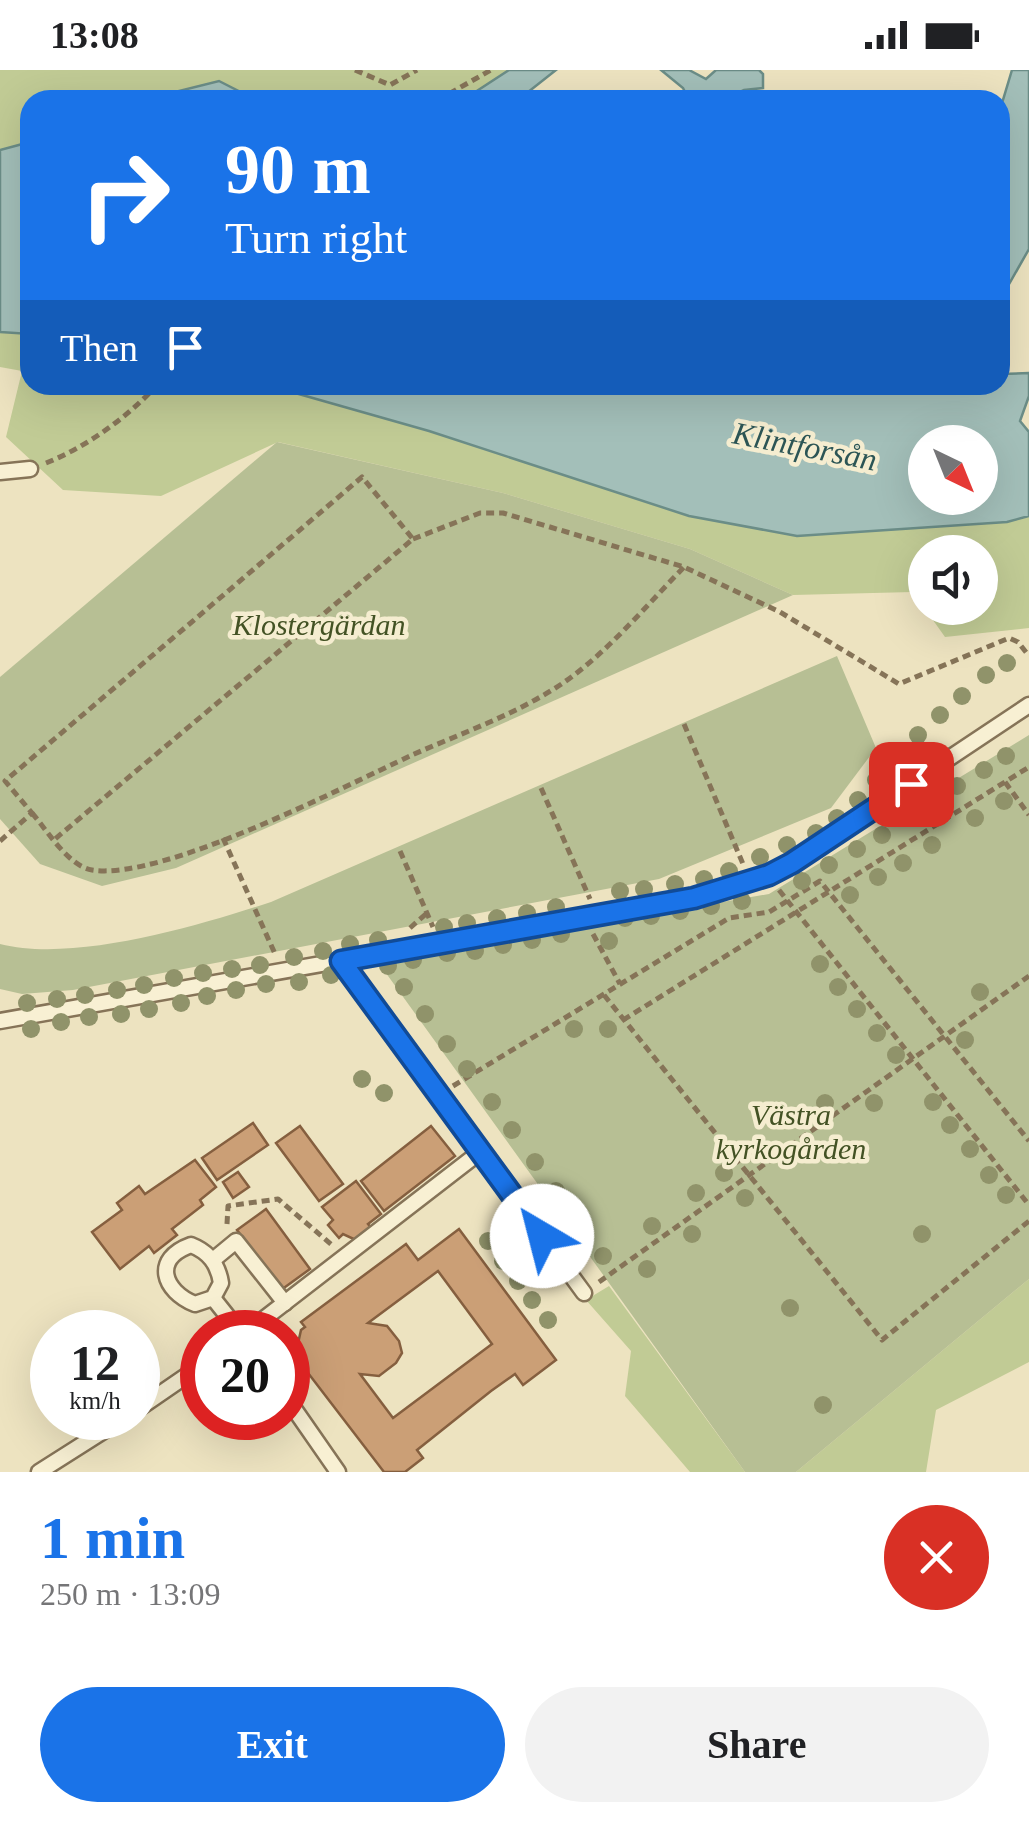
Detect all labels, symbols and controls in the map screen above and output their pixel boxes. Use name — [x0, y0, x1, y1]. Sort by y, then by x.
text: 13:08 — [50, 14, 139, 56]
icon: right — [60, 130, 190, 260]
text: 90 m — [225, 131, 371, 208]
text: Turn right — [225, 213, 407, 263]
icon: arrive — [158, 320, 213, 375]
text: Then — [60, 327, 138, 369]
water label: Klintforsån — [729, 414, 880, 478]
north arrow — [908, 425, 998, 515]
map controls — [908, 425, 998, 625]
button: sound — [908, 535, 998, 625]
park label: Klostergärdan — [232, 608, 405, 641]
pin — [869, 742, 954, 827]
icon: arrive — [884, 757, 939, 812]
park label: Västra kyrkogården — [716, 1098, 866, 1165]
position arrow — [490, 1184, 594, 1288]
speed limit sign: 20 — [180, 1310, 310, 1440]
text: 12 — [70, 1335, 120, 1391]
text: km/h — [69, 1387, 121, 1414]
text: 1 min — [40, 1505, 185, 1571]
button: close — [884, 1505, 989, 1610]
text: 250 m · 13:09 — [40, 1576, 220, 1612]
button: Exit — [40, 1687, 505, 1802]
button: Share — [525, 1687, 989, 1802]

